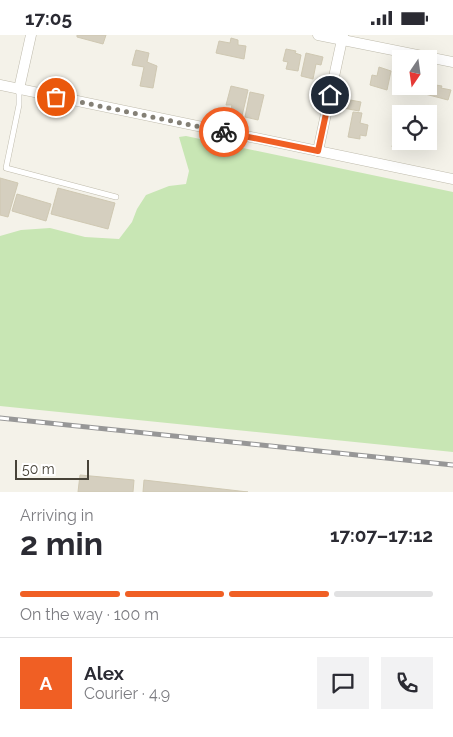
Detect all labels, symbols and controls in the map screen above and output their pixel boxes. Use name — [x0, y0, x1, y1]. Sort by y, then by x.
text: 17:05 — [25, 7, 72, 29]
north arrow — [392, 50, 438, 95]
map controls — [392, 50, 437, 150]
pin — [309, 74, 351, 116]
pin — [35, 76, 77, 118]
icon: home — [316, 81, 344, 109]
icon: bag — [42, 83, 70, 111]
button: locate — [392, 105, 437, 150]
courier — [199, 107, 249, 157]
icon: bike — [210, 118, 238, 146]
scale bar — [15, 457, 89, 480]
text: 50 m — [22, 461, 55, 477]
text: Arriving in — [20, 506, 94, 525]
text: 17:07–17:12 — [330, 524, 433, 546]
text: 2 min — [20, 525, 103, 562]
text: On the way · 100 m — [20, 605, 159, 624]
button: chat — [317, 657, 369, 709]
button: phone — [381, 657, 433, 709]
text: Alex — [84, 662, 124, 684]
text: A — [40, 672, 52, 694]
text: Courier · 4.9 — [84, 684, 170, 703]

